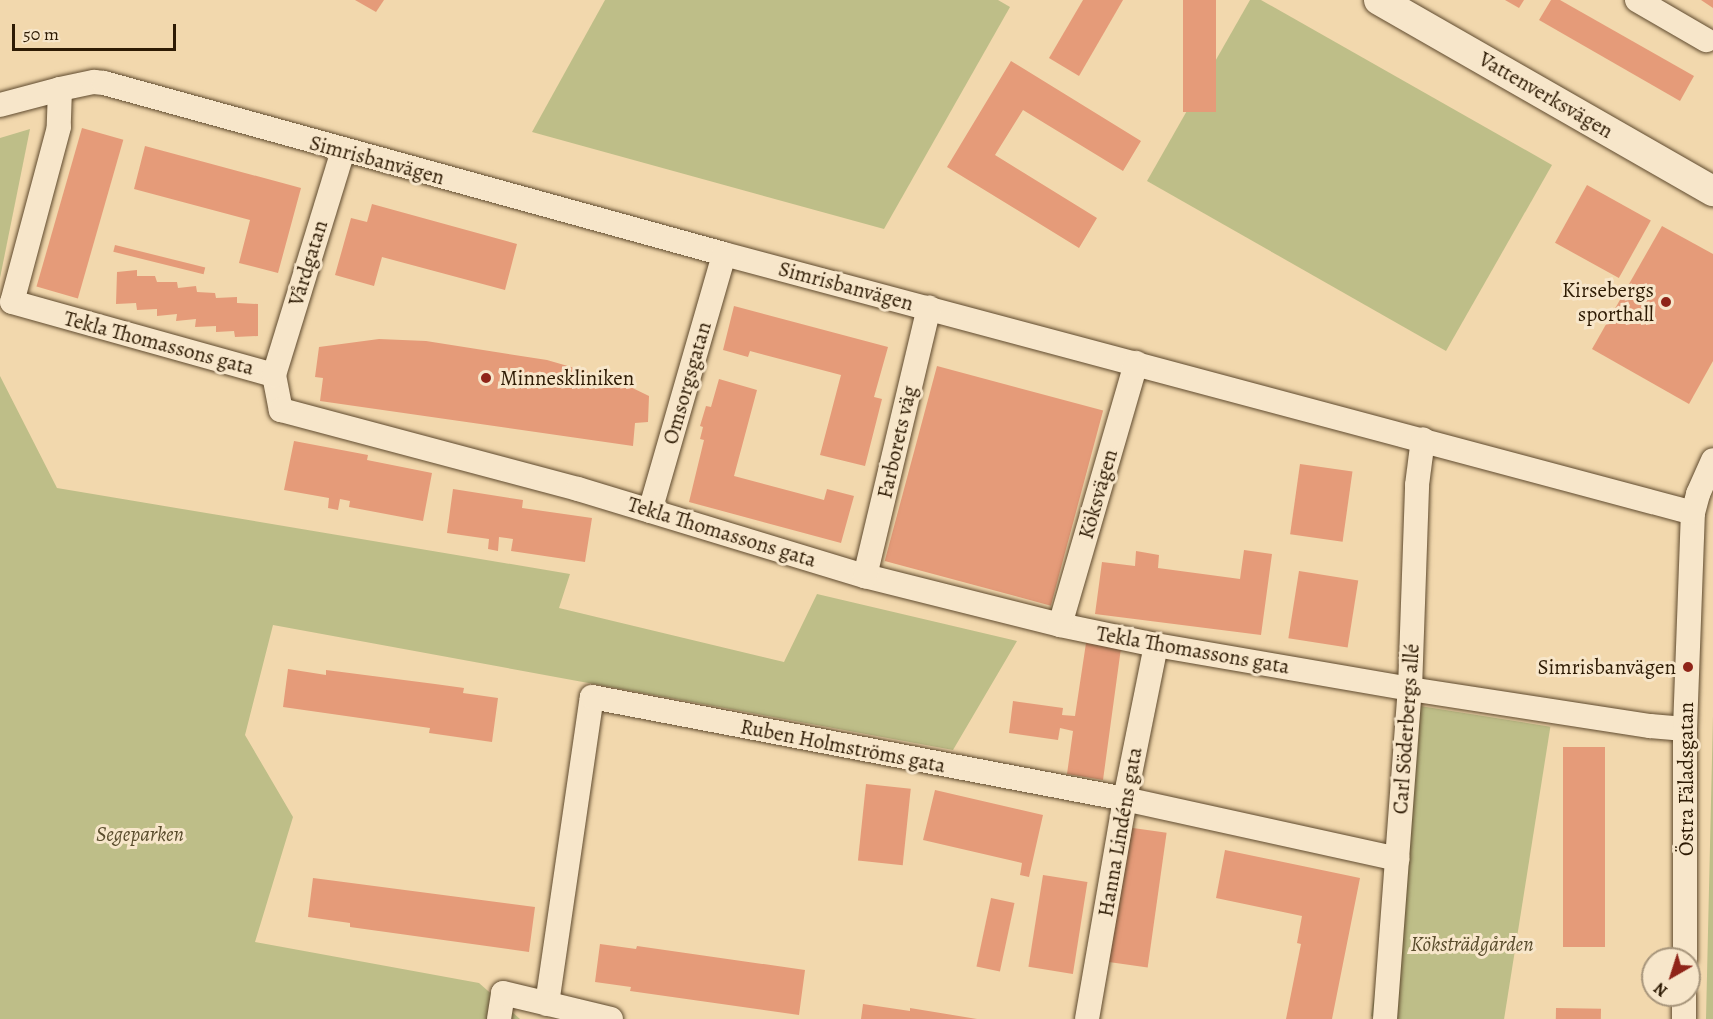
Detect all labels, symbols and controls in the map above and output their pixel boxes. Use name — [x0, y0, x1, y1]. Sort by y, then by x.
scale bar — [15, 12, 178, 50]
text: 50 m — [23, 22, 59, 46]
street label: Vattenverksvägen — [1474, 46, 1618, 144]
street label: Simrisbanvägen — [307, 130, 447, 190]
street label: Vårdgatan — [283, 217, 333, 309]
street label: Simrisbanvägen — [776, 256, 916, 316]
place label: Kirsebergs sporthall — [1562, 277, 1654, 327]
marker: Kirsebergs sporthall — [1659, 295, 1673, 309]
street label: Tekla Thomassons gata — [61, 305, 257, 381]
street label: Omsorgsgatan — [657, 319, 717, 447]
place label: Minneskliniken — [500, 365, 634, 391]
marker: Minneskliniken — [477, 369, 495, 387]
street label: Farborets väg — [872, 383, 922, 501]
street label: Köksvägen — [1073, 446, 1123, 542]
street label: Tekla Thomassons gata — [625, 491, 819, 573]
street label: Tekla Thomassons gata — [1094, 621, 1292, 679]
street label: Carl Söderbergs allé — [1387, 643, 1425, 815]
place label: Simrisbanvägen — [1537, 654, 1676, 680]
marker: Simrisbanvägen — [1681, 660, 1695, 674]
street label: Östra Fäladsgatan — [1673, 702, 1699, 856]
street label: Ruben Holmströms gata — [738, 714, 948, 778]
street label: Hanna Lindéns gata — [1093, 745, 1147, 919]
park label: Segeparken — [96, 821, 184, 847]
park label: Köksträdgården — [1410, 931, 1534, 957]
north arrow — [1641, 947, 1701, 1007]
text: N — [1649, 977, 1672, 1002]

